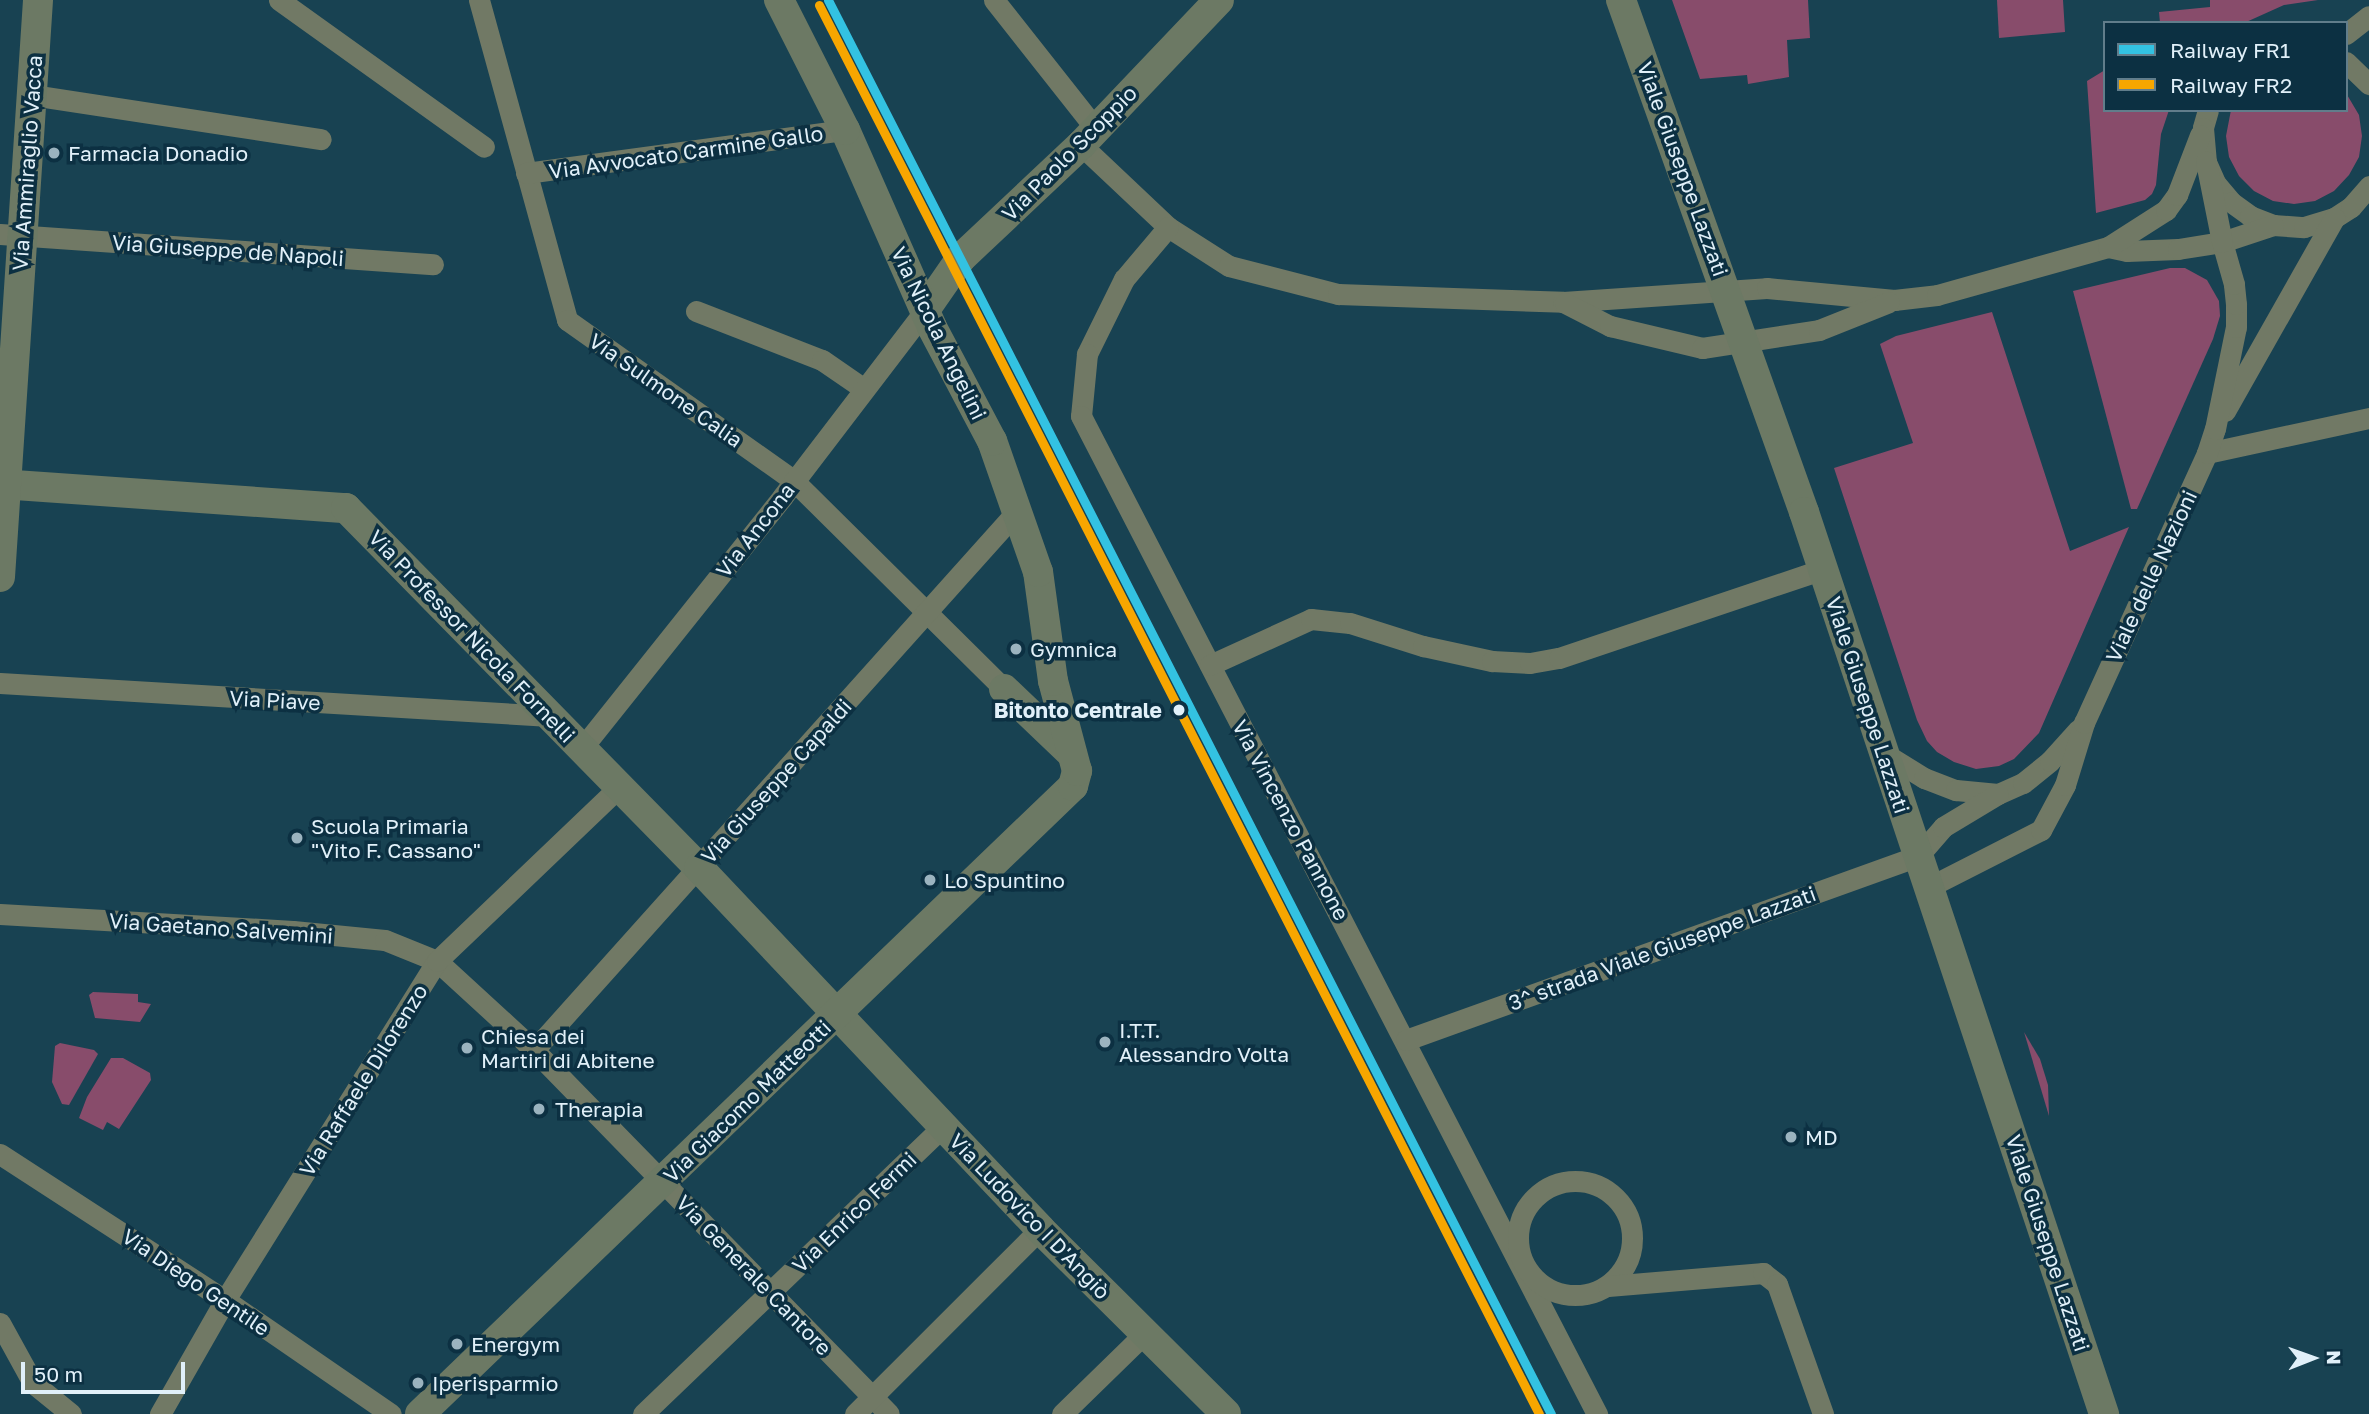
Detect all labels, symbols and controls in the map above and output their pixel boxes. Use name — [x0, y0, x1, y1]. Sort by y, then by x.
legend — [2103, 21, 2348, 112]
text: Railway FR1 — [2170, 37, 2290, 63]
street label: Via Ammiraglio Vacca — [7, 54, 47, 272]
street label: Viale Giuseppe Lazzati — [1632, 58, 1734, 280]
text: Railway FR2 — [2170, 72, 2292, 98]
street label: Via Paolo Scoppio — [996, 80, 1142, 226]
street label: Via Avvocato Carmine Gallo — [547, 120, 825, 184]
place label: Farmacia Donadio — [68, 140, 248, 166]
marker: Farmacia Donadio — [46, 145, 62, 161]
street label: Via Giuseppe de Napoli — [111, 229, 345, 271]
street label: Via Nicola Angelini — [886, 242, 992, 424]
street label: Via Sulmone Calia — [584, 328, 748, 452]
street label: Via Ancona — [710, 478, 800, 582]
street label: Viale delle Nazioni — [2100, 486, 2202, 666]
street label: Via Professor Nicola Fornelli — [364, 525, 580, 747]
street label: Viale Giuseppe Lazzati — [1821, 593, 1915, 817]
place label: Gymnica — [1030, 636, 1117, 662]
marker: Gymnica — [1008, 641, 1024, 657]
street label: Via Piave — [229, 685, 321, 715]
street label: Via Giuseppe Capaldi — [696, 694, 856, 868]
place label: Bitonto Centrale — [994, 697, 1162, 723]
marker: Bitonto Centrale — [1168, 699, 1190, 721]
street label: Via Vincenzo Pannone — [1227, 715, 1355, 925]
place label: Scuola Primaria "Vito F. Cassano" — [311, 813, 481, 863]
marker: Scuola Primaria "Vito F. Cassano" — [289, 830, 305, 846]
place label: Lo Spuntino — [944, 867, 1065, 893]
marker: Lo Spuntino — [922, 872, 938, 888]
street label: 3^ strada Viale Giuseppe Lazzati — [1505, 881, 1819, 1015]
street label: Via Gaetano Salvemini — [108, 908, 334, 948]
street label: Via Raffaele Dilorenzo — [294, 979, 432, 1181]
street label: Via Giacomo Matteotti — [658, 1015, 836, 1187]
place label: I.T.T. Alessandro Volta — [1119, 1017, 1289, 1067]
place label: Chiesa dei Martiri di Abitene — [481, 1023, 655, 1073]
marker: I.T.T. Alessandro Volta — [1097, 1034, 1113, 1050]
marker: Chiesa dei Martiri di Abitene — [459, 1040, 475, 1056]
place label: Therapia — [555, 1096, 643, 1122]
marker: Therapia — [529, 1099, 549, 1119]
place label: MD — [1805, 1124, 1838, 1150]
street label: Via Ludovico I D'Angiò — [944, 1128, 1116, 1304]
marker: MD — [1783, 1129, 1799, 1145]
street label: Viale Giuseppe Lazzati — [2001, 1131, 2095, 1355]
street label: Via Enrico Fermi — [787, 1146, 921, 1278]
street label: Via Generale Cantore — [671, 1190, 837, 1360]
street label: Via Diego Gentile — [117, 1223, 275, 1341]
north arrow — [2278, 1323, 2348, 1393]
place label: Energym — [471, 1331, 560, 1357]
marker: Energym — [449, 1336, 465, 1352]
scale bar — [24, 1348, 189, 1392]
text: N — [2323, 1350, 2346, 1365]
text: 50 m — [34, 1361, 83, 1387]
place label: Iperisparmio — [432, 1370, 558, 1396]
marker: Iperisparmio — [410, 1375, 426, 1391]

